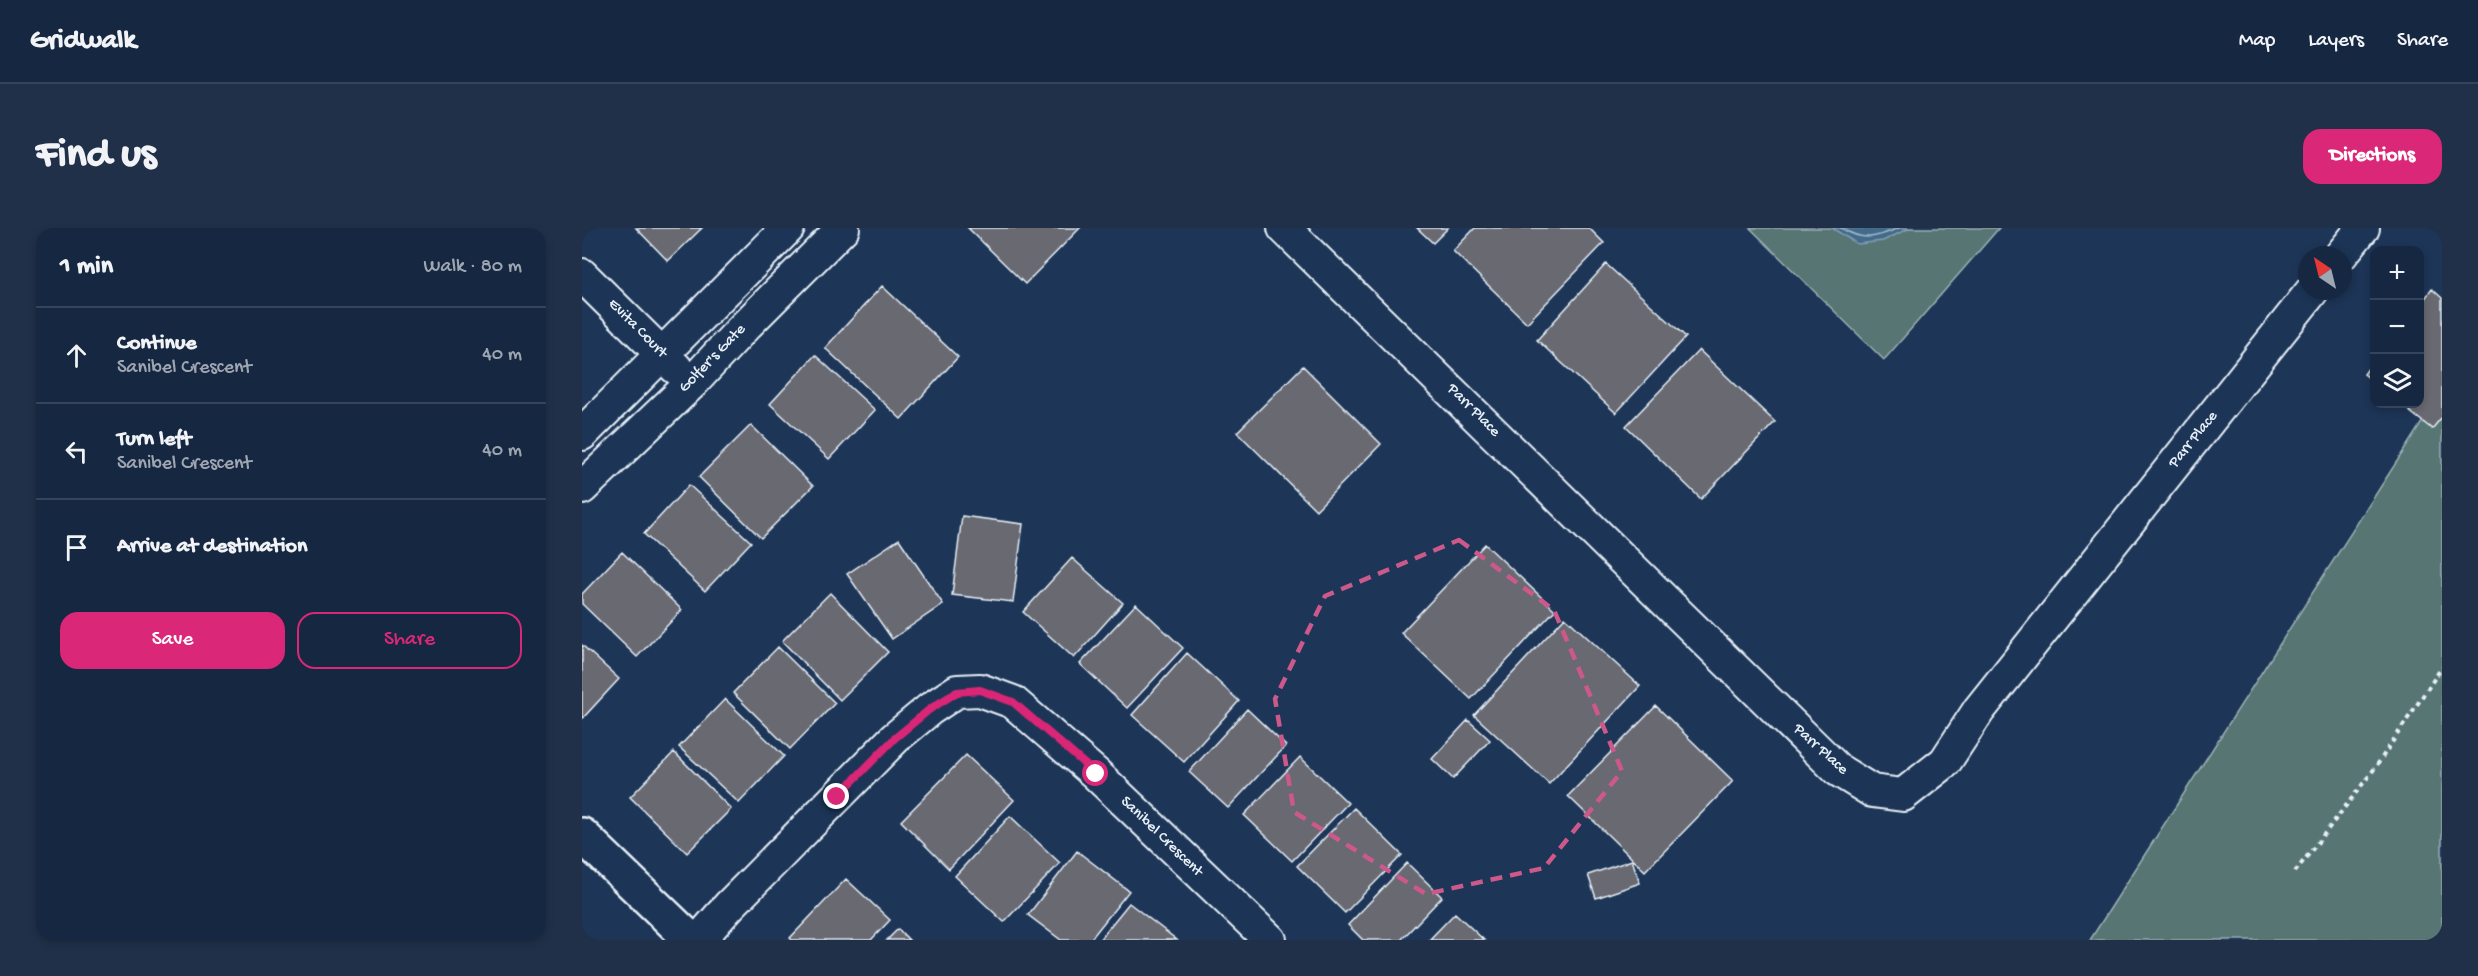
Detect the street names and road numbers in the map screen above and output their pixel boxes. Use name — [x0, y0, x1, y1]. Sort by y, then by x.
street label: Evita Court — [603, 295, 672, 364]
street label: Golfer's Gate — [676, 320, 751, 397]
street label: Parr Place — [1442, 380, 1504, 442]
street label: Parr Place — [2165, 407, 2223, 473]
street label: Parr Place — [1788, 720, 1852, 780]
street label: Sanibel Crescent — [1116, 793, 1207, 882]

